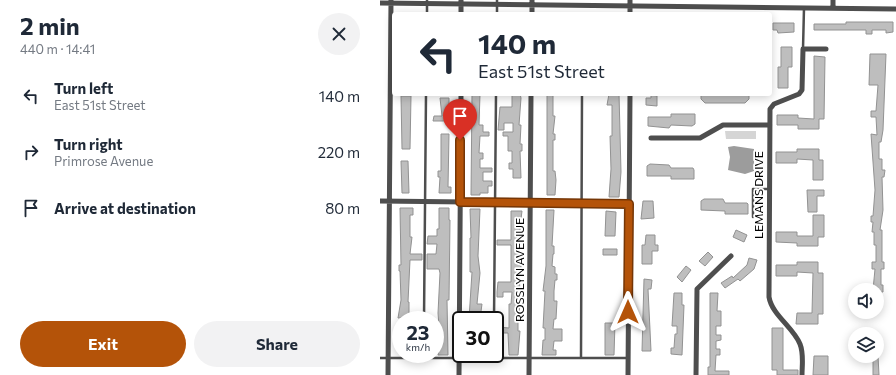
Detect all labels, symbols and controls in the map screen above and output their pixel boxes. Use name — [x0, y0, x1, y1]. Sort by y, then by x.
text: 2 min — [20, 11, 80, 40]
button: close — [318, 13, 360, 55]
text: 140 m — [478, 26, 556, 60]
icon: left — [412, 28, 464, 80]
text: 440 m · 14:41 — [20, 41, 95, 57]
text: East 51st Street — [478, 60, 605, 82]
text: Turn left — [54, 79, 113, 97]
icon: left — [20, 85, 42, 107]
text: 140 m — [319, 87, 360, 105]
text: East 51st Street — [54, 97, 146, 113]
pin — [443, 99, 477, 140]
icon: arrive — [449, 105, 471, 127]
text: Turn right — [54, 135, 123, 153]
icon: right — [20, 141, 42, 163]
text: 220 m — [318, 143, 360, 161]
street label: LEMANS DRIVE — [751, 151, 765, 239]
text: Primrose Avenue — [54, 153, 153, 169]
icon: arrive — [20, 197, 42, 219]
text: Arrive at destination — [54, 199, 196, 217]
text: 80 m — [325, 199, 360, 217]
street label: ROSSLYN AVENUE — [512, 218, 526, 322]
map controls — [848, 283, 884, 363]
button: sound — [848, 283, 884, 319]
position arrow — [607, 291, 649, 333]
speed limit sign: 30 — [452, 311, 504, 363]
text: 23 — [406, 320, 430, 344]
button: Exit — [20, 321, 186, 367]
button: Share — [194, 321, 360, 367]
button: layers — [848, 327, 884, 363]
text: km/h — [406, 341, 430, 353]

